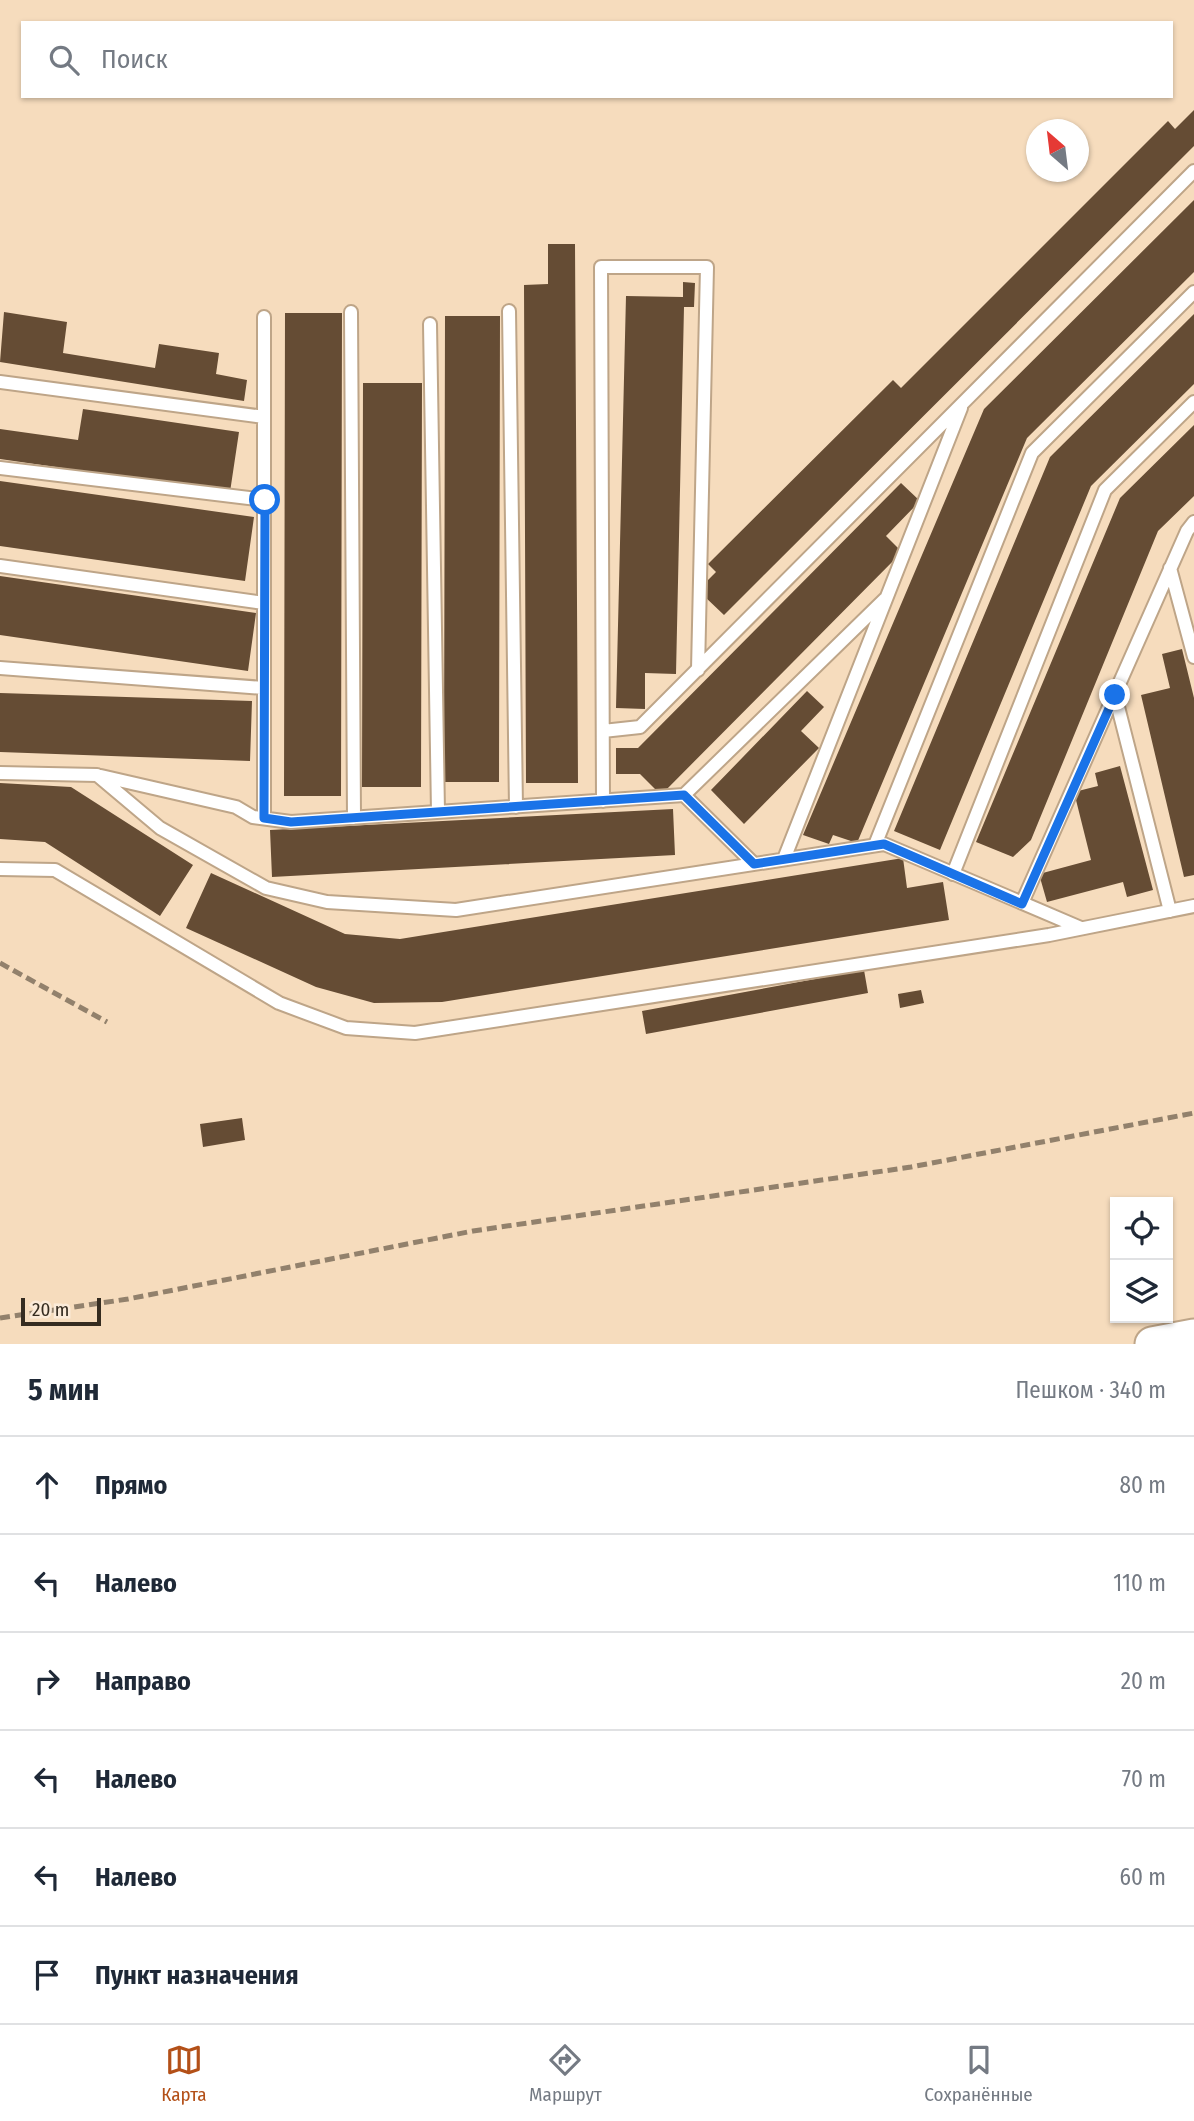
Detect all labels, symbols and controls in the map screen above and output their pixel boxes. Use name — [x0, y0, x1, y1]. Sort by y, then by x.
search box — [21, 21, 1173, 98]
icon: search — [45, 41, 83, 79]
text: Поиск — [101, 44, 168, 75]
north arrow — [1026, 119, 1089, 182]
route start — [249, 484, 280, 515]
route end — [1099, 679, 1130, 710]
map controls — [1110, 1197, 1173, 1323]
button: locate — [1110, 1197, 1173, 1260]
button: layers — [1110, 1260, 1173, 1323]
scale bar — [21, 1295, 102, 1327]
text: 20 m — [32, 1298, 69, 1321]
text: 5 мин — [28, 1372, 99, 1408]
text: Пешком · 340 m — [1016, 1376, 1166, 1404]
icon: ahead — [28, 1466, 66, 1504]
text: Прямо — [95, 1470, 167, 1501]
text: 80 m — [1119, 1471, 1166, 1499]
icon: left — [28, 1564, 66, 1602]
text: Налево — [95, 1568, 177, 1599]
text: 110 m — [1113, 1569, 1166, 1597]
icon: right — [28, 1662, 66, 1700]
text: Направо — [95, 1666, 191, 1697]
text: 20 m — [1121, 1667, 1166, 1695]
icon: left — [28, 1760, 66, 1798]
text: Налево — [95, 1764, 177, 1795]
text: 70 m — [1122, 1765, 1166, 1793]
icon: left — [28, 1858, 66, 1896]
text: Налево — [95, 1862, 177, 1893]
text: 60 m — [1120, 1863, 1166, 1891]
icon: arrive — [28, 1956, 66, 1994]
text: Пункт назначения — [95, 1960, 299, 1991]
tab: Карта — [161, 2041, 207, 2106]
tab: Маршрут — [529, 2041, 602, 2106]
tab: Сохранённые — [924, 2041, 1033, 2106]

